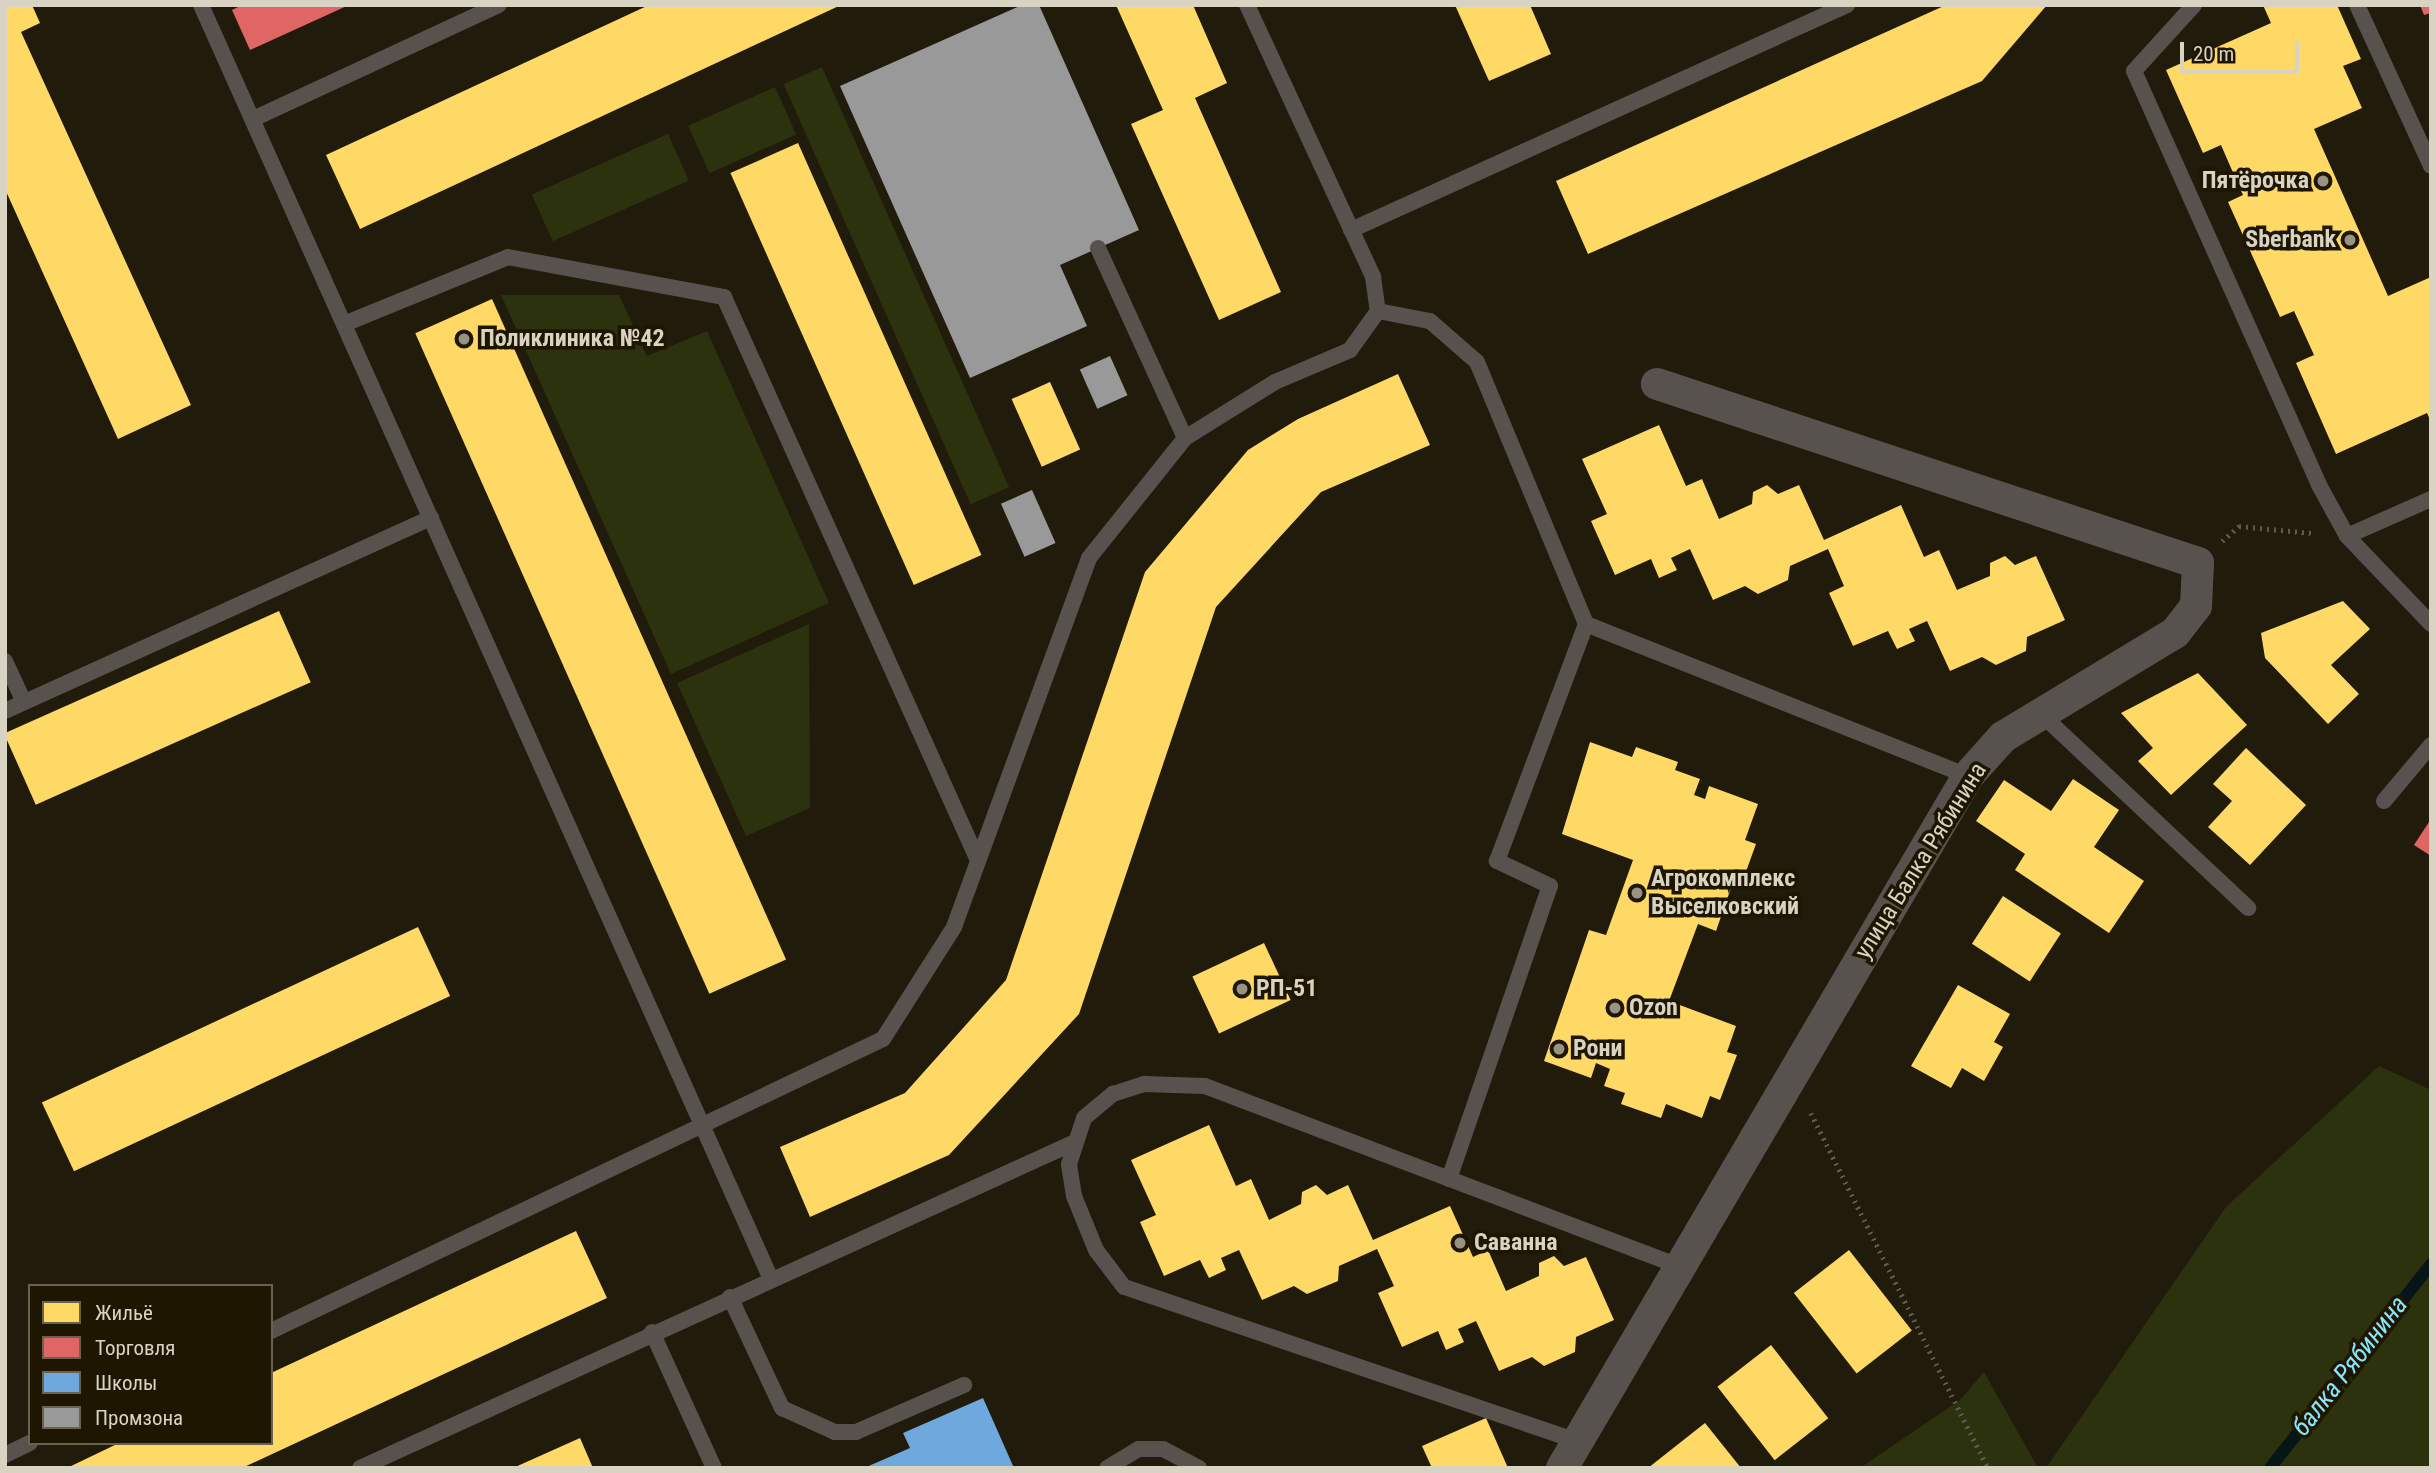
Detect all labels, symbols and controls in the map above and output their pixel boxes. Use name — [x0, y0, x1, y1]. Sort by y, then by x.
scale bar — [2184, 28, 2303, 72]
text: 20 m — [2193, 42, 2234, 66]
place label: Пятёрочка — [2202, 167, 2309, 195]
marker: Пятёрочка — [2315, 173, 2331, 189]
place label: Sberbank — [2245, 226, 2336, 254]
marker: Sberbank — [2342, 232, 2358, 248]
place label: Поликлиника №42 — [480, 325, 665, 353]
marker: Поликлиника №42 — [454, 329, 474, 349]
street label: улица Балка Рябинина — [1849, 758, 1993, 964]
place label: Агрокомплекс Выселковский — [1651, 865, 1799, 921]
marker: Агрокомплекс Выселковский — [1629, 885, 1645, 901]
place label: РП-51 — [1256, 975, 1317, 1003]
marker: РП-51 — [1234, 981, 1250, 997]
place label: Ozon — [1629, 994, 1678, 1022]
marker: Ozon — [1607, 1000, 1623, 1016]
place label: Рони — [1573, 1035, 1622, 1063]
marker: Рони — [1551, 1041, 1567, 1057]
place label: Саванна — [1474, 1229, 1558, 1257]
marker: Саванна — [1452, 1235, 1468, 1251]
legend — [28, 1284, 273, 1445]
water label: балка Рябинина — [2286, 1290, 2414, 1442]
text: Жильё — [95, 1301, 153, 1325]
text: Торговля — [95, 1336, 175, 1360]
text: Школы — [95, 1371, 157, 1395]
text: Промзона — [95, 1406, 183, 1430]

